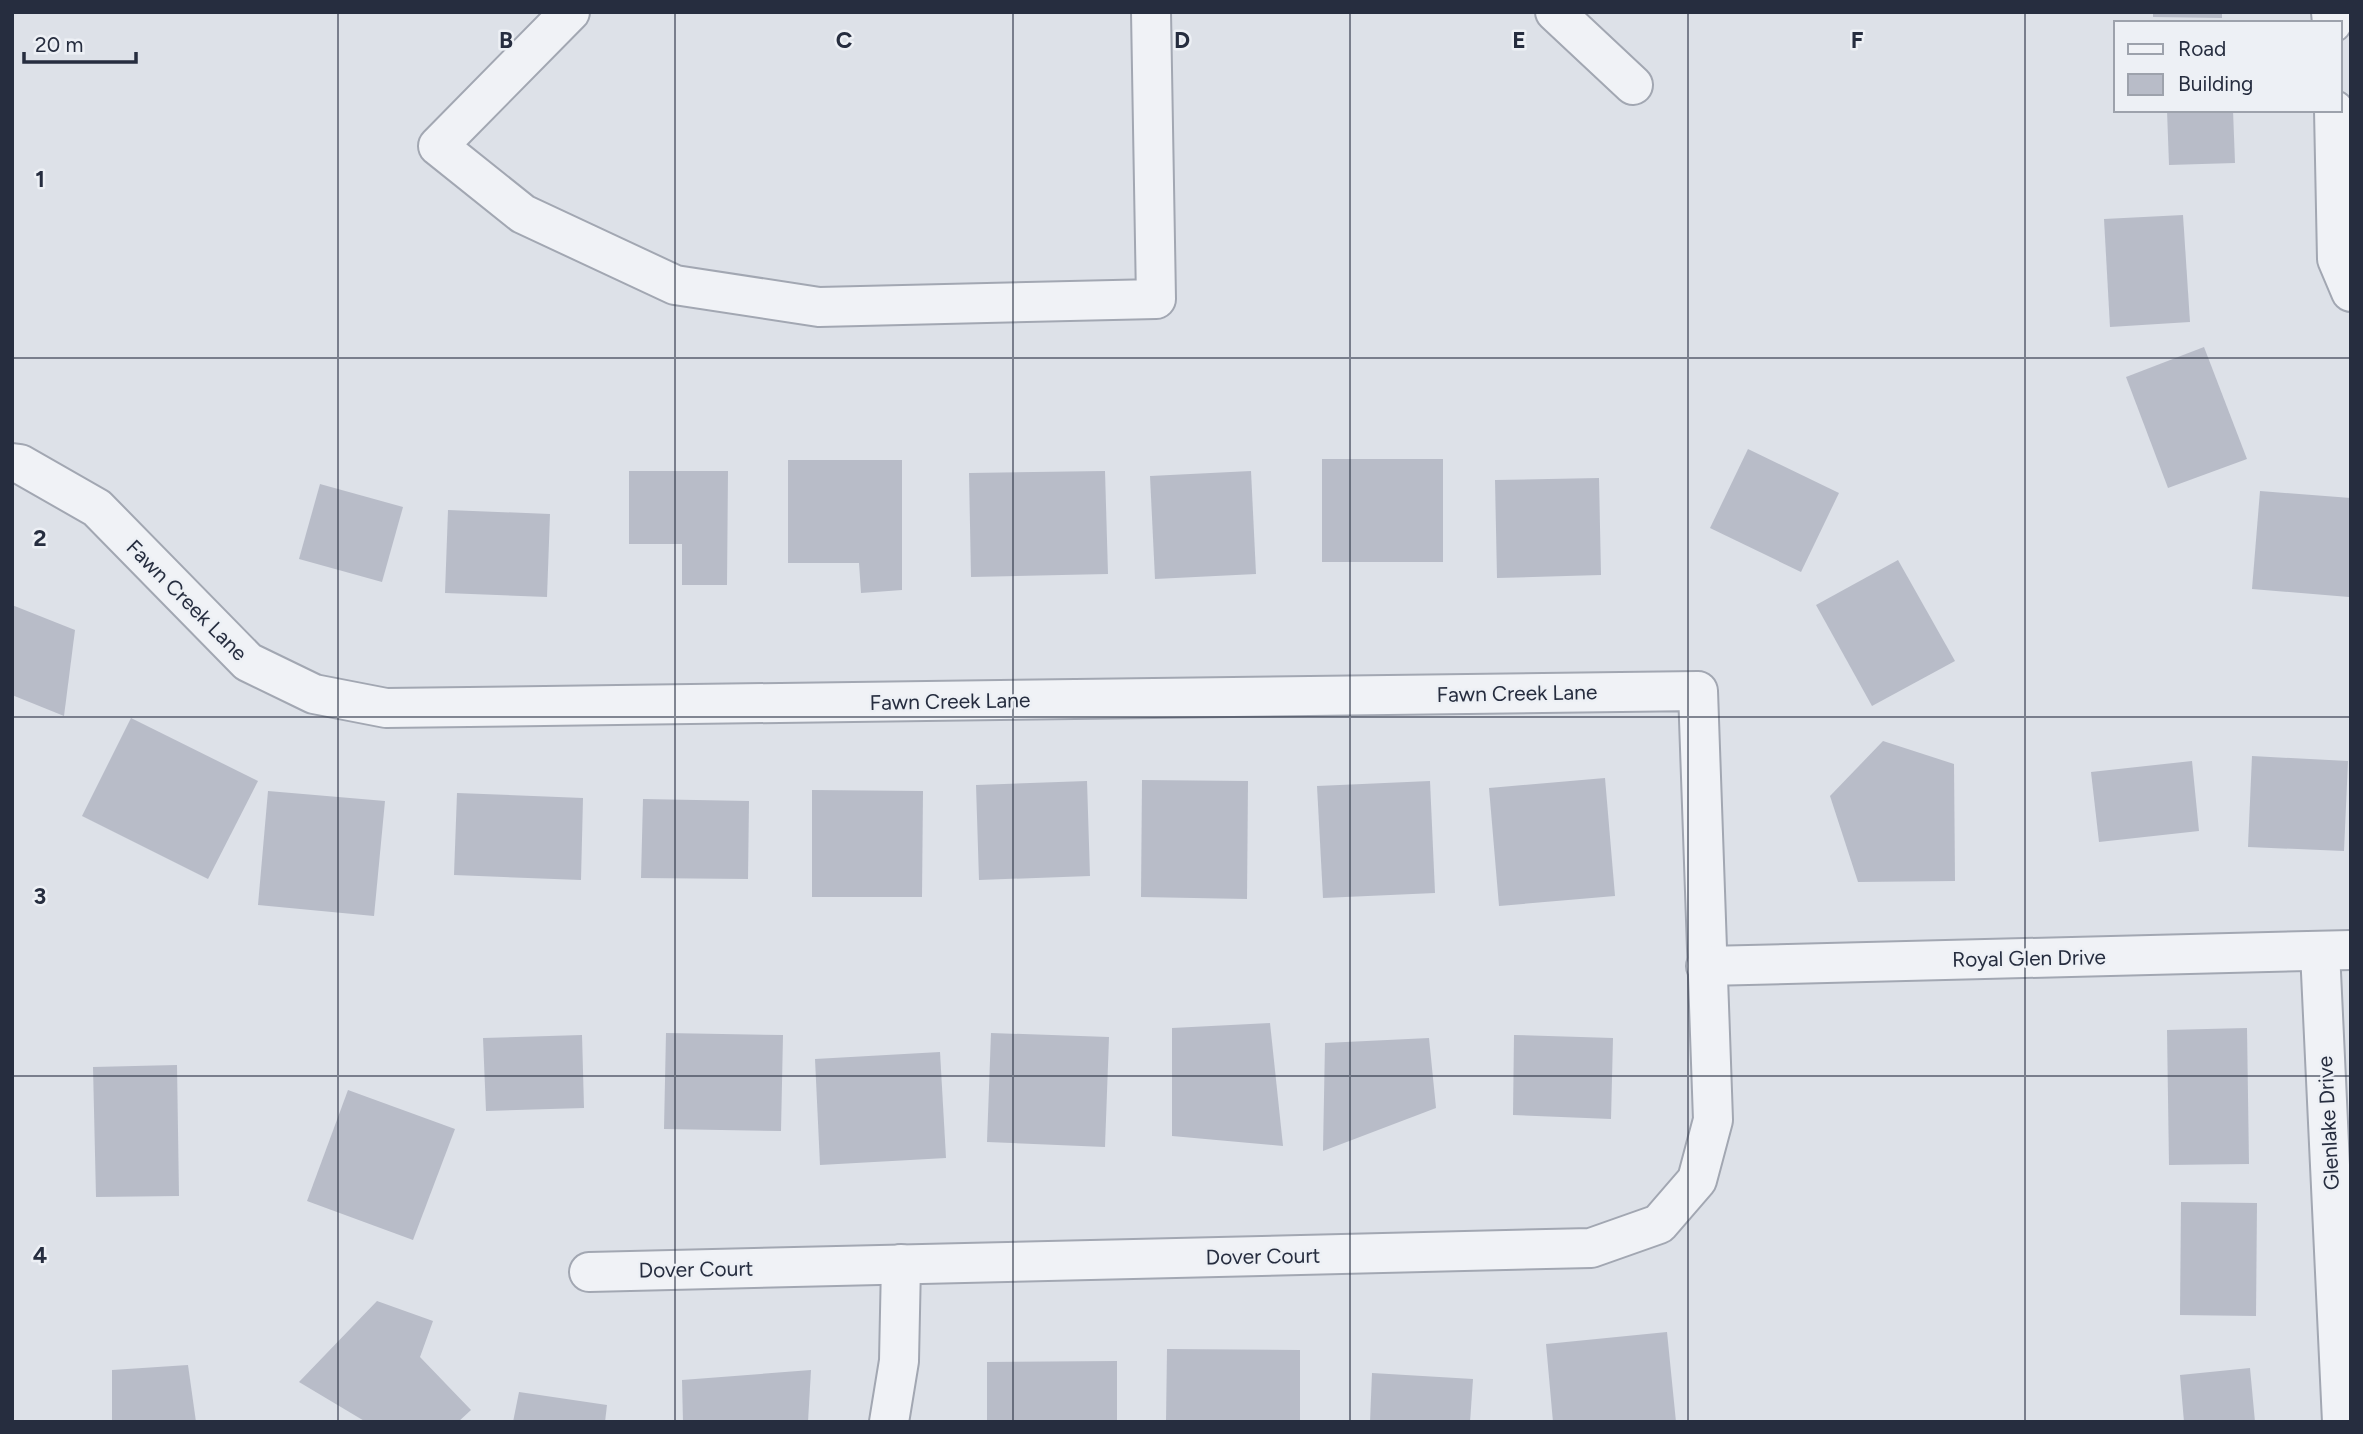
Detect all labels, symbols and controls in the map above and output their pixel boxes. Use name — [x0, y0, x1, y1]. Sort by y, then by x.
scale bar — [24, 21, 136, 65]
legend — [2114, 21, 2342, 112]
text: B — [499, 26, 513, 54]
text: C — [836, 26, 853, 54]
text: D — [1174, 26, 1190, 54]
text: E — [1512, 26, 1526, 54]
text: F — [1851, 26, 1864, 54]
text: 20 m — [35, 32, 83, 57]
text: Road — [2178, 36, 2226, 61]
text: Building — [2178, 71, 2253, 96]
text: 1 — [35, 165, 45, 193]
text: 2 — [33, 524, 47, 552]
street label: Fawn Creek Lane — [121, 534, 253, 666]
street label: Fawn Creek Lane — [1437, 679, 1597, 707]
street label: Fawn Creek Lane — [870, 687, 1030, 715]
text: 3 — [34, 882, 46, 910]
street label: Royal Glen Drive — [1952, 944, 2106, 972]
street label: Glenlake Drive — [2312, 1055, 2344, 1191]
text: 4 — [33, 1241, 47, 1269]
street label: Dover Court — [1205, 1242, 1321, 1270]
street label: Dover Court — [638, 1255, 754, 1283]

